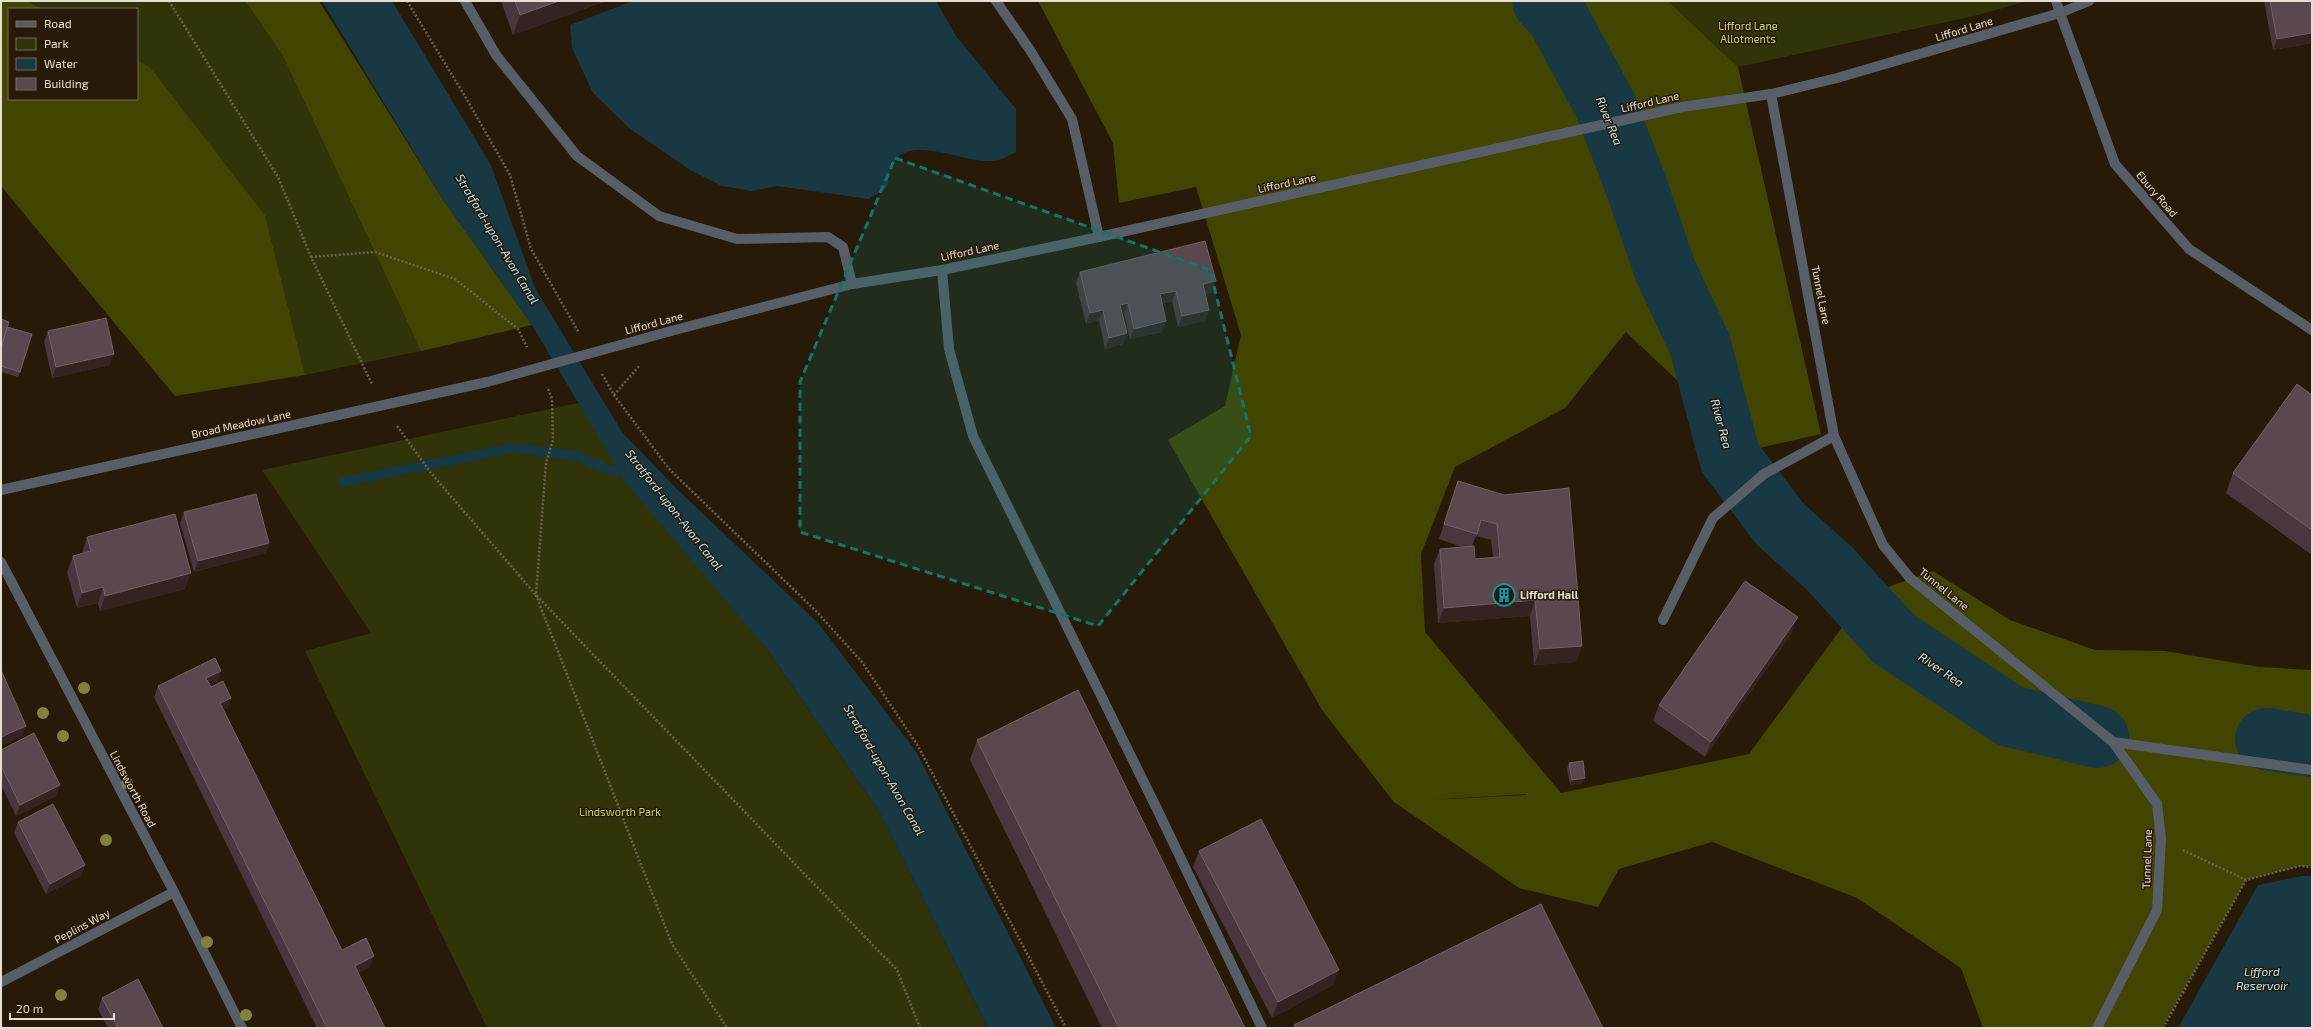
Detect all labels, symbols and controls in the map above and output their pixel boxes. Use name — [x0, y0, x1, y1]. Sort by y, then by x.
legend — [8, 8, 138, 100]
street label: Lifford Lane — [1934, 14, 1994, 43]
text: Road — [44, 16, 72, 30]
park label: Lifford Lane Allotments — [1718, 19, 1778, 45]
text: Park — [44, 36, 69, 50]
text: Water — [44, 56, 78, 70]
text: Building — [44, 76, 89, 90]
street label: Lifford Lane — [1619, 88, 1680, 115]
water label: River Rea — [1594, 94, 1626, 147]
street label: Ebury Road — [2134, 168, 2181, 219]
street label: Lifford Lane — [1256, 170, 1317, 195]
water label: Stratford-upon-Avon Canal — [453, 171, 542, 306]
street label: Lifford Lane — [939, 238, 1000, 263]
street label: Tunnel Lane — [1809, 264, 1834, 326]
street label: Lifford Lane — [623, 309, 684, 336]
water label: River Rea — [1709, 397, 1735, 450]
street label: Broad Meadow Lane — [190, 407, 292, 440]
water label: Stratford-upon-Avon Canal — [623, 446, 726, 572]
street label: Tunnel Lane — [1917, 565, 1972, 613]
building icon: Lifford Hall — [1491, 582, 1517, 608]
place label: Lifford Hall — [1520, 588, 1579, 601]
water label: River Rea — [1916, 649, 1967, 689]
water label: Stratford-upon-Avon Canal — [842, 701, 928, 838]
street label: Lindsworth Road — [108, 748, 159, 829]
park label: Lindsworth Park — [579, 805, 661, 818]
street label: Tunnel Lane — [2139, 829, 2154, 889]
street label: Peplins Way — [52, 905, 112, 946]
water label: Lifford Reservoir — [2236, 964, 2288, 992]
scale bar — [10, 995, 114, 1021]
text: 20 m — [16, 1001, 43, 1015]

